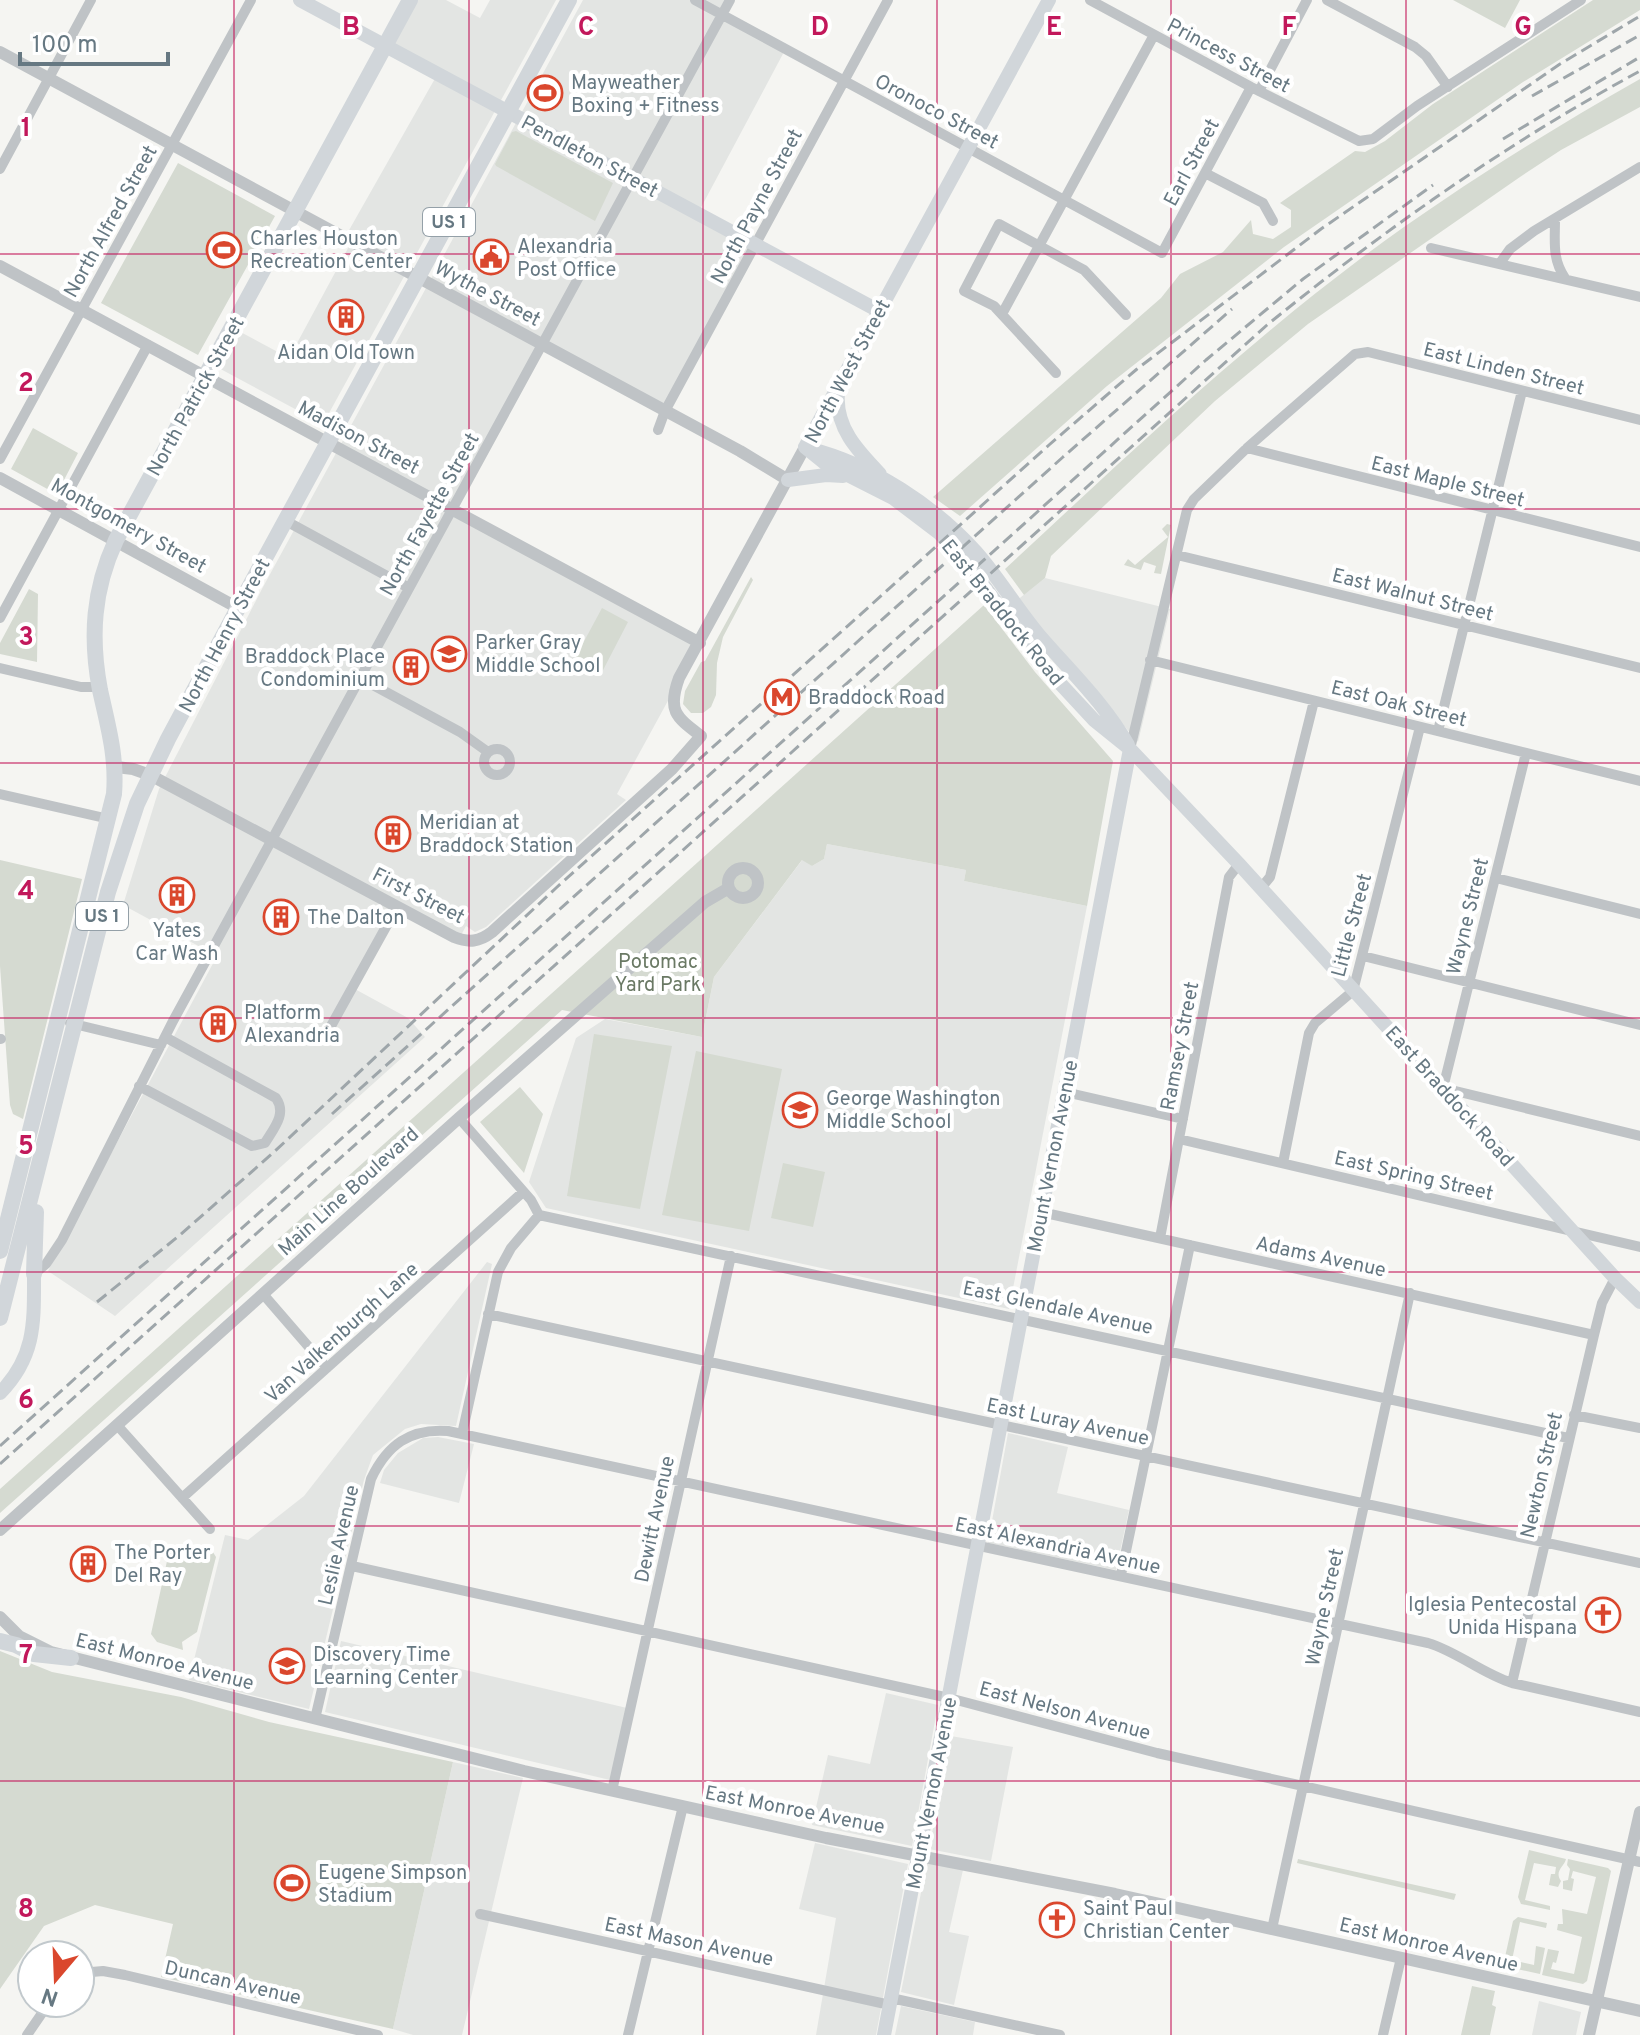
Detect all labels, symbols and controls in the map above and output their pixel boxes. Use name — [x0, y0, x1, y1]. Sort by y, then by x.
text: B — [342, 12, 360, 45]
text: C — [578, 12, 594, 45]
text: D — [811, 12, 829, 45]
text: E — [1046, 12, 1062, 45]
text: F — [1282, 12, 1297, 45]
text: G — [1514, 12, 1532, 45]
street label: Princess Street — [1162, 13, 1294, 100]
scale bar — [20, 16, 168, 66]
text: 100 m — [32, 31, 98, 61]
street label: Oronoco Street — [869, 69, 1003, 156]
place label: Mayweather Boxing + Fitness — [571, 71, 720, 120]
sports icon: Mayweather Boxing + Fitness — [526, 74, 564, 112]
street label: Pendleton Street — [516, 111, 662, 205]
text: 1 — [21, 113, 31, 146]
street label: Earl Street — [1159, 115, 1227, 211]
street label: North Payne Street — [706, 125, 810, 289]
street label: North Alfred Street — [59, 141, 164, 303]
road number: US 1 — [423, 208, 475, 236]
place label: Charles Houston Recreation Center — [250, 227, 413, 276]
sports icon: Charles Houston Recreation Center — [205, 231, 243, 269]
place label: Alexandria Post Office — [517, 235, 616, 284]
public building icon: Alexandria Post Office — [472, 238, 510, 276]
street label: Wythe Street — [429, 256, 545, 334]
street label: North West Street — [800, 295, 898, 448]
building icon: Aidan Old Town — [327, 298, 365, 336]
street label: North Patrick Street — [142, 312, 251, 481]
street label: East Linden Street — [1420, 337, 1587, 402]
place label: Aidan Old Town — [277, 341, 415, 367]
text: 2 — [18, 368, 34, 401]
street label: Madison Street — [293, 396, 423, 482]
street label: North Fayette Street — [375, 429, 486, 601]
street label: East Maple Street — [1368, 451, 1527, 515]
street label: Montgomery Street — [46, 473, 211, 580]
street label: East Braddock Road — [934, 535, 1068, 692]
street label: North Henry Street — [174, 554, 277, 718]
street label: East Walnut Street — [1329, 563, 1496, 629]
text: 3 — [18, 622, 34, 655]
place label: Parker Gray Middle School — [475, 631, 600, 680]
school or university icon: Parker Gray Middle School — [430, 635, 468, 673]
place label: Braddock Place Condominium — [245, 645, 385, 694]
building icon: Braddock Place Condominium — [392, 648, 430, 686]
street label: East Oak Street — [1328, 676, 1469, 734]
metro station icon: Braddock Road — [763, 678, 801, 716]
place label: Braddock Road — [808, 686, 945, 712]
place label: Meridian at Braddock Station — [419, 811, 574, 860]
building icon: Meridian at Braddock Station — [374, 815, 412, 853]
street label: Wayne Street — [1442, 855, 1496, 978]
street label: First Street — [367, 862, 469, 931]
street label: Little Street — [1327, 871, 1379, 980]
text: 4 — [18, 876, 34, 909]
building icon: Yates Car Wash — [158, 876, 196, 914]
building icon: The Dalton — [262, 898, 300, 936]
road number: US 1 — [76, 902, 128, 930]
place label: The Dalton — [307, 906, 404, 932]
place label: Yates Car Wash — [135, 919, 219, 968]
park label: Potomac Yard Park — [615, 950, 701, 999]
street label: Ramsey Street — [1156, 980, 1206, 1113]
place label: Platform Alexandria — [244, 1001, 340, 1050]
building icon: Platform Alexandria — [199, 1005, 237, 1043]
street label: East Braddock Road — [1378, 1021, 1519, 1173]
street label: Mount Vernon Avenue — [1023, 1058, 1085, 1255]
place label: George Washington Middle School — [826, 1087, 1000, 1136]
school or university icon: George Washington Middle School — [781, 1091, 819, 1129]
street label: Main Line Boulevard — [273, 1122, 425, 1263]
text: 5 — [18, 1131, 34, 1164]
street label: East Spring Street — [1332, 1146, 1496, 1208]
street label: Adams Avenue — [1253, 1231, 1388, 1284]
street label: Van Valkenburgh Lane — [260, 1257, 425, 1410]
street label: East Glendale Avenue — [960, 1276, 1155, 1342]
text: 6 — [18, 1385, 34, 1418]
street label: East Luray Avenue — [984, 1393, 1151, 1453]
street label: Newton Street — [1516, 1410, 1570, 1541]
street label: Dewitt Avenue — [630, 1454, 682, 1585]
street label: Leslie Avenue — [313, 1483, 366, 1608]
street label: East Alexandria Avenue — [952, 1512, 1163, 1581]
place label: The Porter Del Ray — [114, 1541, 211, 1590]
building icon: The Porter Del Ray — [69, 1545, 107, 1583]
street label: Wayne Street — [1301, 1546, 1351, 1669]
place label: Iglesia Pentecostal Unida Hispana — [1408, 1593, 1577, 1642]
church icon: Iglesia Pentecostal Unida Hispana — [1584, 1596, 1622, 1634]
street label: East Monroe Avenue — [73, 1628, 256, 1698]
text: 7 — [19, 1640, 33, 1673]
place label: Discovery Time Learning Center — [313, 1643, 458, 1692]
school or university icon: Discovery Time Learning Center — [268, 1647, 306, 1685]
street label: East Nelson Avenue — [976, 1677, 1153, 1747]
street label: Mount Vernon Avenue — [902, 1695, 964, 1892]
street label: East Monroe Avenue — [702, 1781, 887, 1841]
place label: Eugene Simpson Stadium — [318, 1861, 467, 1910]
sports icon: Eugene Simpson Stadium — [273, 1864, 311, 1902]
text: 8 — [18, 1894, 34, 1927]
place label: Saint Paul Christian Center — [1083, 1897, 1230, 1946]
church icon: Saint Paul Christian Center — [1038, 1901, 1076, 1939]
street label: East Mason Avenue — [602, 1912, 775, 1974]
street label: East Monroe Avenue — [1337, 1913, 1521, 1979]
north arrow — [16, 1939, 96, 2019]
street label: Duncan Avenue — [162, 1956, 303, 2012]
text: N — [38, 1980, 62, 2011]

